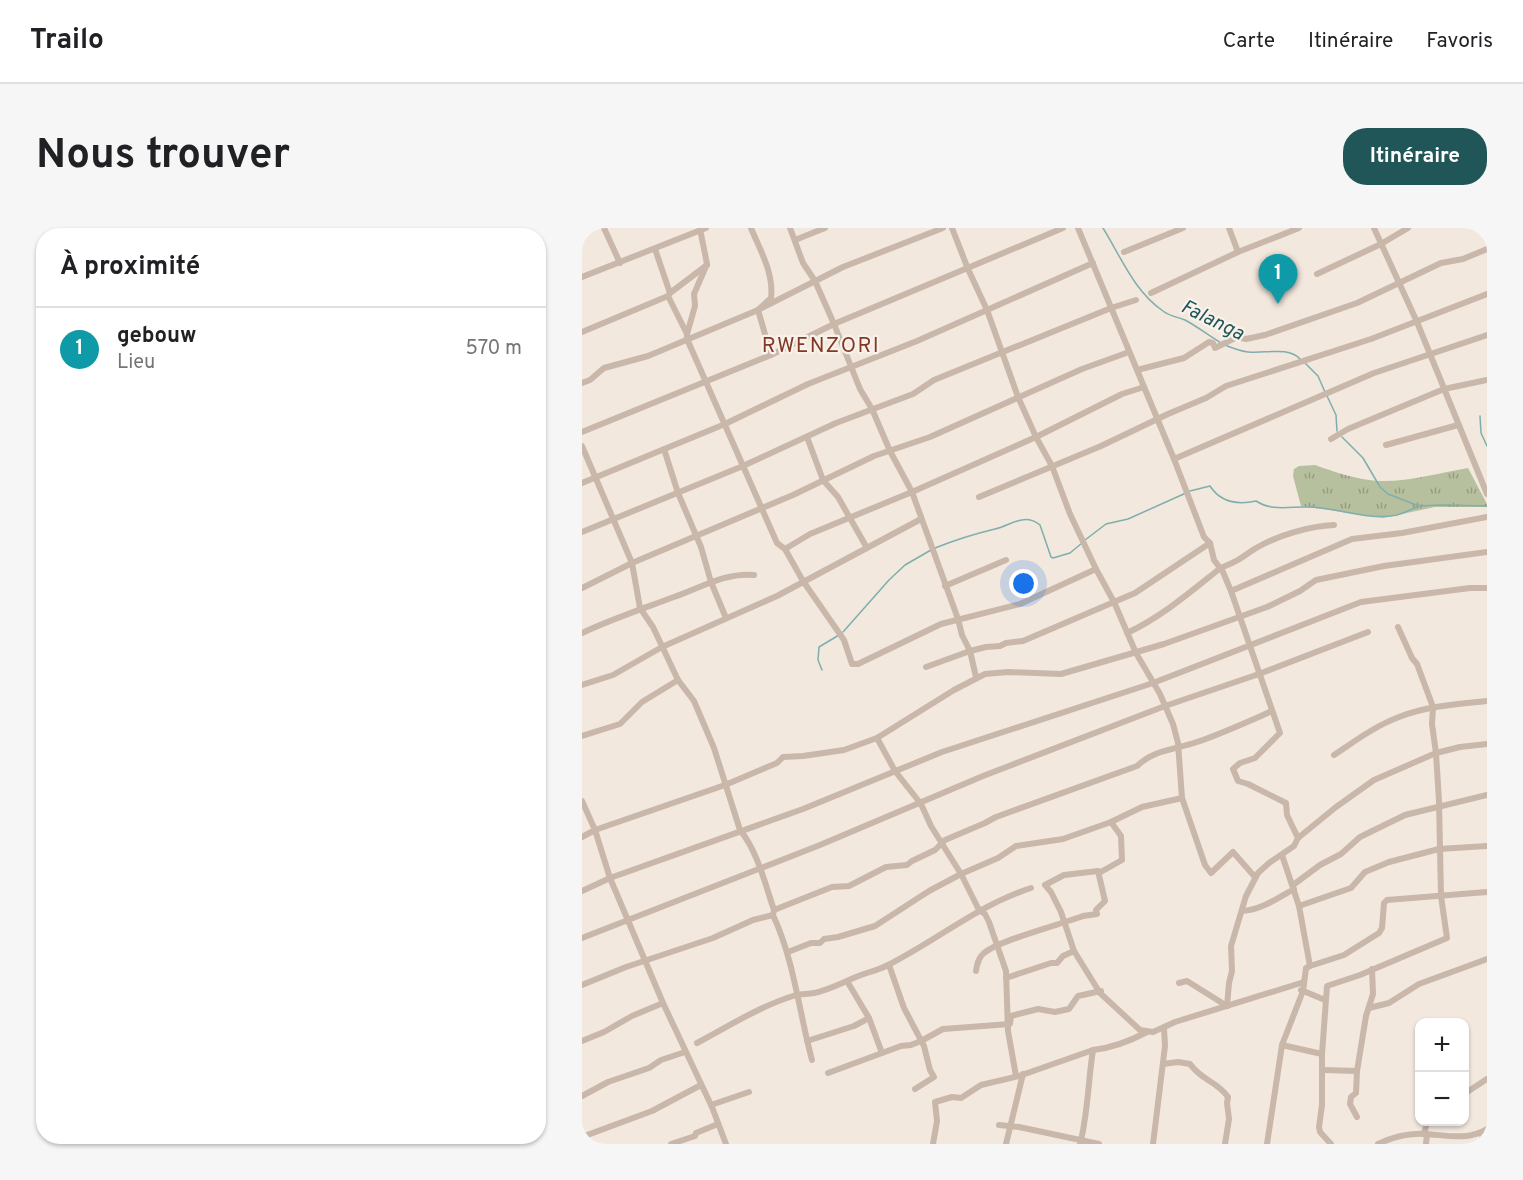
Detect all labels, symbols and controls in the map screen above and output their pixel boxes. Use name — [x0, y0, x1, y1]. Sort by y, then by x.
text: Trailo — [30, 23, 104, 59]
text: Carte — [1223, 28, 1275, 55]
text: Itinéraire — [1308, 28, 1393, 55]
text: Favoris — [1426, 28, 1493, 55]
button: Itinéraire — [1343, 128, 1487, 185]
text: Nous trouver — [36, 130, 290, 183]
text: À proximité — [60, 251, 200, 284]
pin: 1 — [1258, 254, 1298, 304]
water label: Falanga — [1176, 295, 1248, 348]
text: gebouw — [117, 323, 197, 350]
district label: RWENZORI — [762, 333, 880, 360]
text: 1 — [76, 336, 84, 362]
text: 570 m — [465, 336, 522, 362]
text: Lieu — [117, 350, 155, 376]
your location — [1009, 569, 1038, 598]
map controls — [1415, 1018, 1469, 1126]
button: + — [1415, 1018, 1469, 1072]
button: − — [1415, 1072, 1469, 1126]

